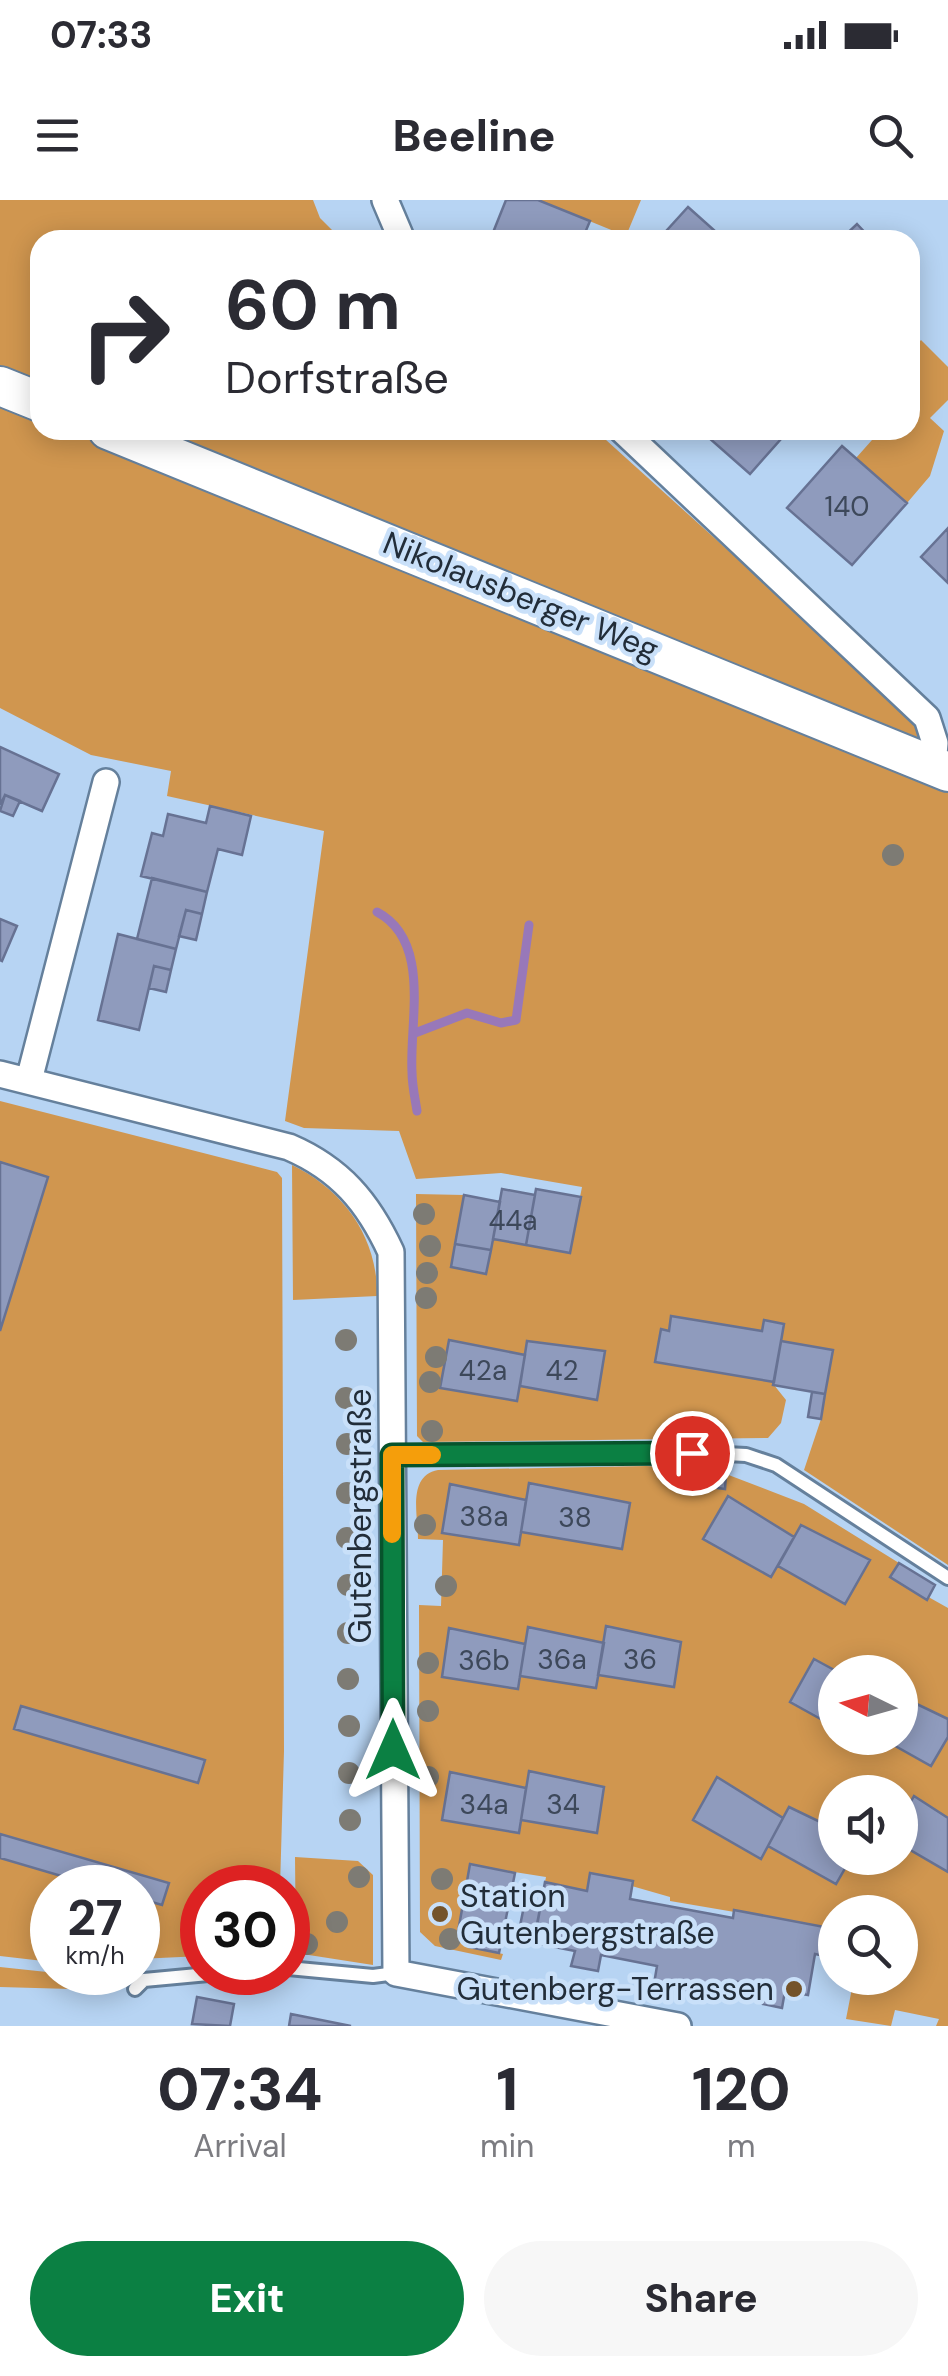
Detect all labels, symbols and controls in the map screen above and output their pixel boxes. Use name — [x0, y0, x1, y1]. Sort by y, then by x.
text: 07:33 — [50, 10, 152, 60]
text: Beeline — [392, 106, 556, 165]
icon: menu — [30, 108, 85, 163]
icon: search — [863, 108, 918, 163]
text: 60 m — [225, 260, 401, 351]
icon: right — [60, 270, 190, 400]
text: Dorfstraße — [225, 348, 449, 407]
house number: 140 — [825, 488, 869, 525]
street label: Nikolausberger Weg — [377, 522, 665, 670]
house number: 44a — [488, 1202, 538, 1239]
house number: 42a — [459, 1352, 507, 1389]
house number: 42 — [545, 1352, 579, 1389]
street label: Gutenbergstraße — [339, 1389, 381, 1643]
pin — [650, 1411, 735, 1496]
icon: arrive — [665, 1426, 720, 1481]
house number: 38a — [460, 1498, 508, 1535]
house number: 38 — [558, 1499, 592, 1536]
house number: 36a — [537, 1641, 587, 1678]
house number: 36 — [623, 1641, 657, 1678]
house number: 36b — [458, 1642, 510, 1679]
north arrow — [818, 1655, 918, 1755]
map controls — [818, 1655, 918, 1995]
position arrow — [341, 1698, 445, 1802]
button: sound — [818, 1775, 918, 1875]
house number: 34a — [460, 1786, 508, 1823]
house number: 34 — [546, 1786, 580, 1823]
speed limit sign: 30 — [180, 1865, 310, 1995]
place label: Station Gutenbergstraße — [460, 1875, 715, 1954]
text: 27 — [67, 1885, 123, 1951]
button: search — [818, 1895, 918, 1995]
marker: Station Gutenbergstraße — [429, 1903, 451, 1925]
text: km/h — [65, 1939, 125, 1972]
place label: Gutenberg-Terrassen — [457, 1968, 774, 2010]
marker: Gutenberg-Terrassen — [783, 1978, 805, 2000]
text: 07:34 — [157, 2050, 323, 2129]
text: 1 — [496, 2050, 518, 2129]
text: 120 — [692, 2050, 791, 2129]
text: Arrival — [193, 2125, 287, 2167]
text: min — [480, 2125, 534, 2167]
text: m — [727, 2125, 755, 2167]
button: Exit — [30, 2241, 464, 2356]
button: Share — [484, 2241, 918, 2356]

